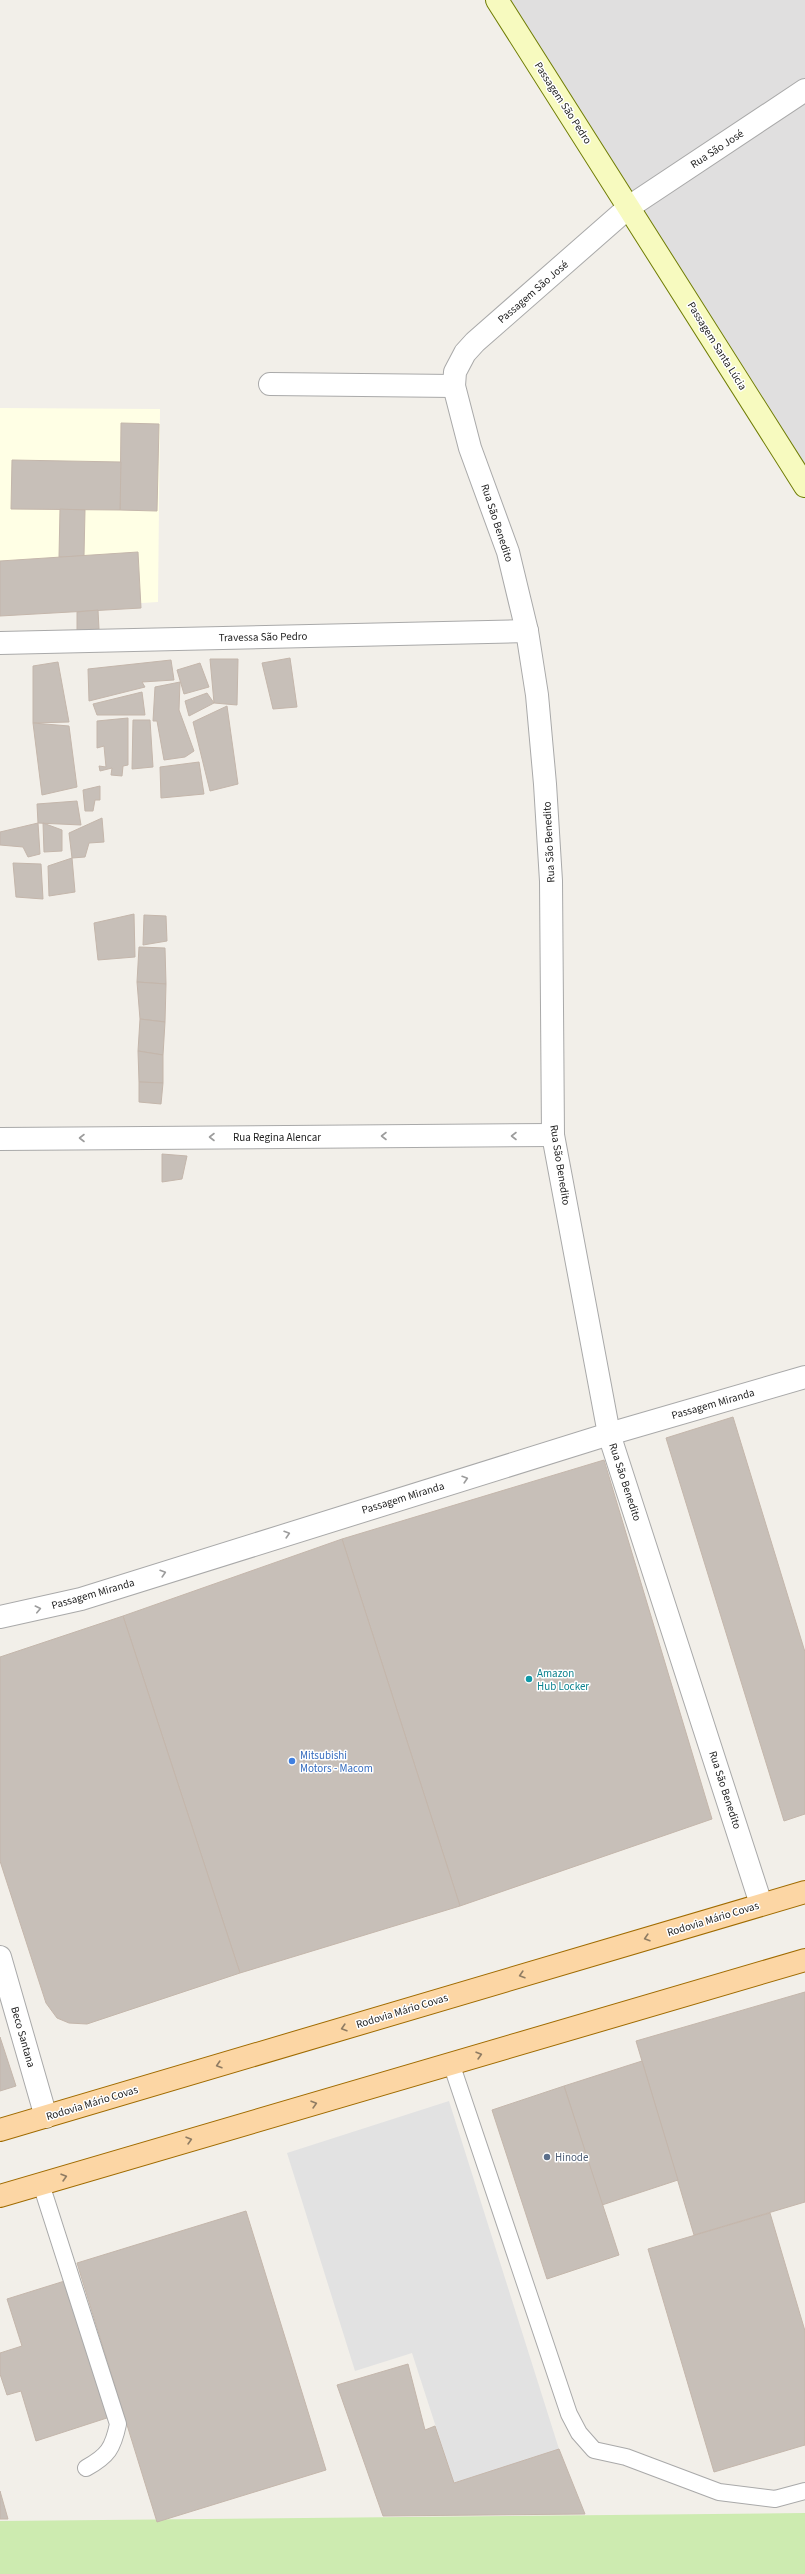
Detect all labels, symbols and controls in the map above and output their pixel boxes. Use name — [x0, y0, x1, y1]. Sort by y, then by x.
street label: Passagem São Pedro — [531, 59, 595, 147]
street label: Rua São José — [687, 126, 747, 172]
street label: Passagem São José — [494, 257, 572, 327]
street label: Passagem Santa Lúcia — [684, 299, 750, 393]
street label: Rua São Benedito — [477, 482, 517, 564]
street label: Travessa São Pedro — [218, 629, 308, 645]
street label: Rua São Benedito — [539, 801, 559, 883]
street label: Rua São Benedito — [546, 1124, 574, 1206]
street label: Rua Regina Alencar — [233, 1130, 321, 1145]
one-way arrow — [381, 1132, 387, 1140]
one-way arrow — [511, 1132, 517, 1140]
one-way arrow — [209, 1133, 215, 1141]
one-way arrow — [79, 1134, 85, 1142]
street label: Passagem Miranda — [670, 1385, 756, 1423]
street label: Rua São Benedito — [605, 1441, 645, 1523]
one-way arrow — [461, 1475, 468, 1484]
street label: Passagem Miranda — [360, 1478, 446, 1518]
one-way arrow — [283, 1531, 290, 1539]
one-way arrow — [159, 1569, 166, 1578]
street label: Passagem Miranda — [50, 1575, 136, 1613]
one-way arrow — [34, 1605, 41, 1614]
place label: Amazon Hub Locker — [537, 1666, 589, 1694]
marker: Amazon Hub Locker — [524, 1674, 534, 1684]
place label: Mitsubishi Motors - Macom — [300, 1748, 373, 1776]
street label: Rua São Benedito — [705, 1749, 745, 1831]
marker: Mitsubishi Motors - Macom — [287, 1756, 297, 1766]
street label: Rodovia Mário Covas — [665, 1898, 761, 1940]
one-way arrow — [643, 1933, 650, 1942]
one-way arrow — [519, 1970, 526, 1979]
street label: Rodovia Mário Covas — [354, 1990, 450, 2032]
street label: Beco Santana — [7, 2005, 39, 2069]
one-way arrow — [340, 2023, 347, 2032]
one-way arrow — [475, 2051, 482, 2060]
one-way arrow — [216, 2060, 223, 2069]
street label: Rodovia Mário Covas — [44, 2082, 140, 2124]
one-way arrow — [310, 2100, 317, 2109]
one-way arrow — [185, 2136, 192, 2145]
place label: Hinode — [555, 2150, 589, 2165]
marker: Hinode — [542, 2152, 552, 2162]
one-way arrow — [61, 2173, 68, 2182]

